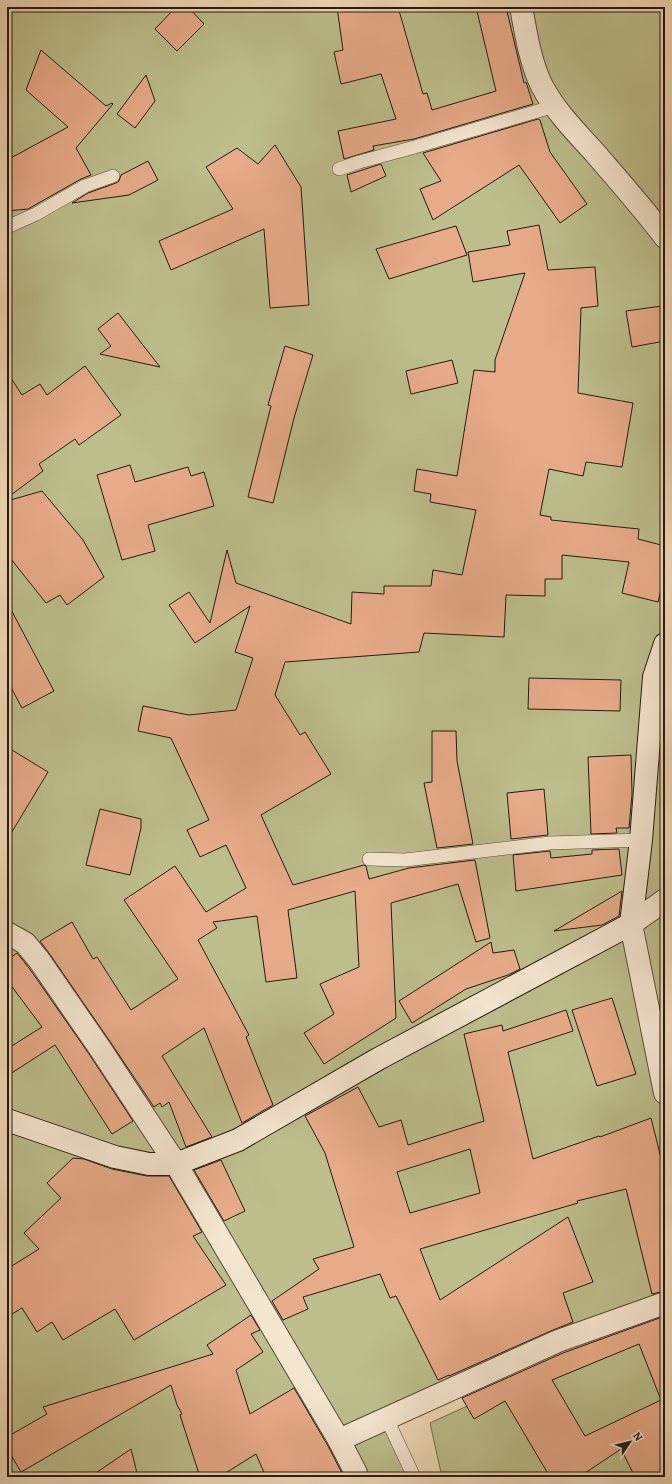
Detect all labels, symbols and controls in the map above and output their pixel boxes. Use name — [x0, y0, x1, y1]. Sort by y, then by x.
north arrow — [610, 1422, 650, 1462]
text: N — [629, 1429, 646, 1444]

